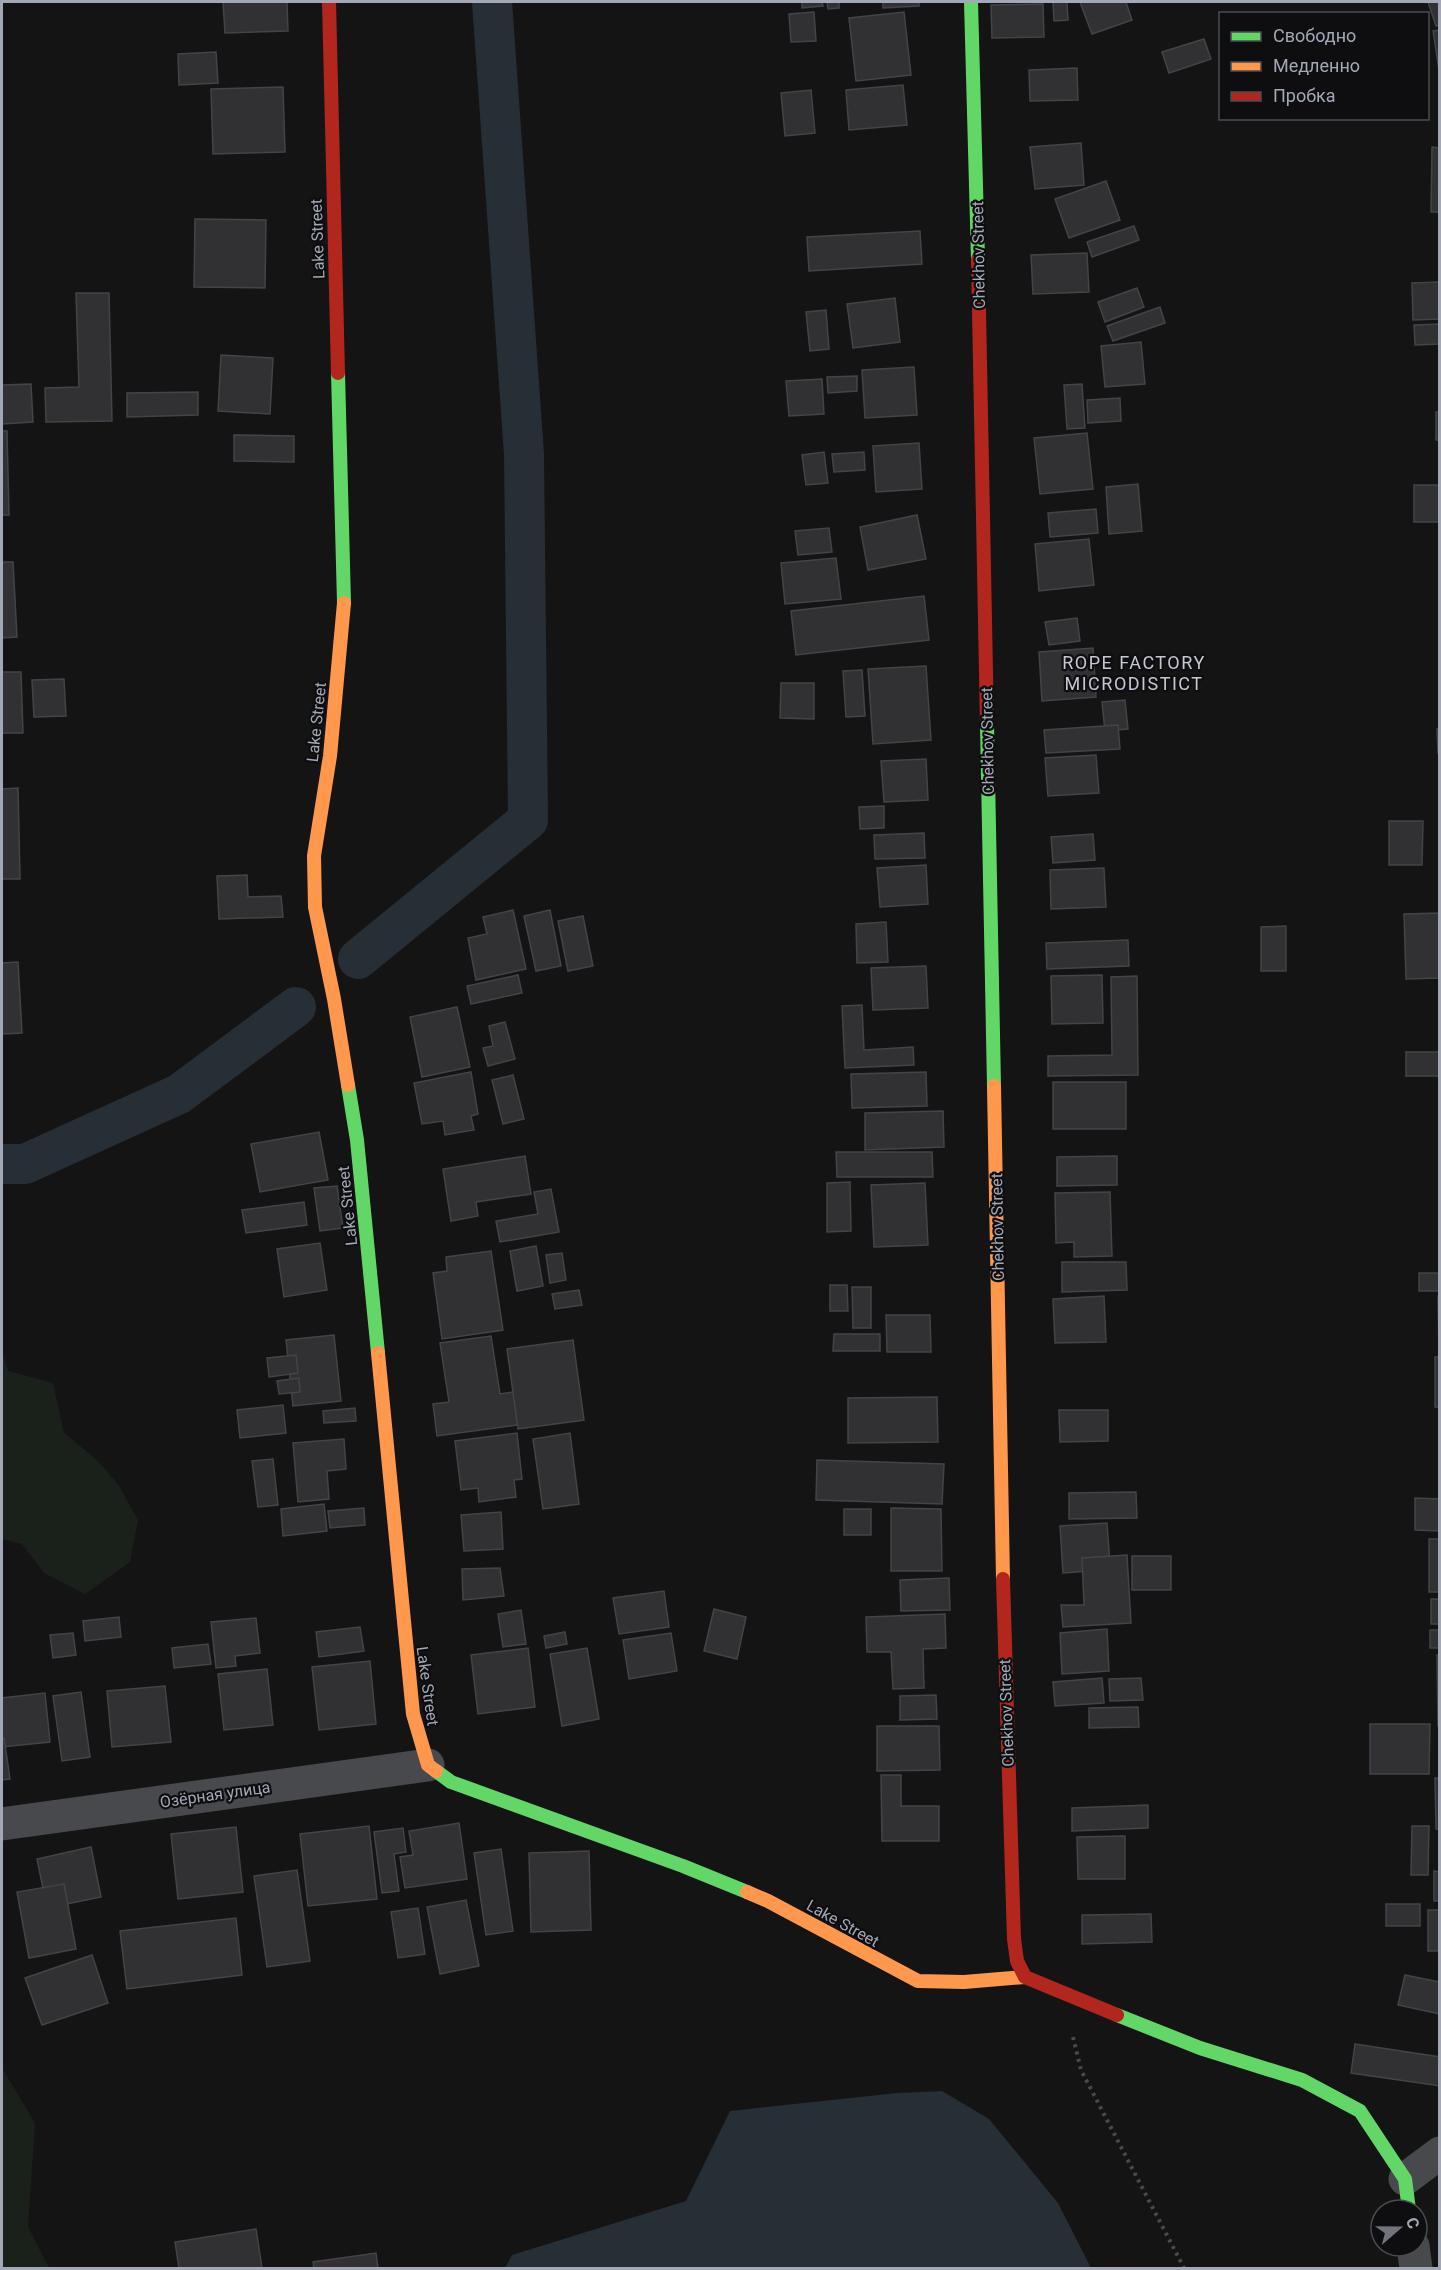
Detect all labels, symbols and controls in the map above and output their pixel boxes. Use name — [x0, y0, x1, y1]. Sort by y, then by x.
legend — [1219, 12, 1429, 120]
text: Свободно — [1273, 25, 1356, 46]
text: Медленно — [1273, 55, 1360, 76]
text: Пробка — [1273, 85, 1336, 106]
street label: Lake Street — [307, 199, 328, 279]
street label: Chekhov Street — [968, 201, 989, 309]
district label: ROPE FACTORY MICRODISTICT — [1062, 652, 1206, 694]
street label: Lake Street — [303, 681, 330, 763]
street label: Chekhov Street — [977, 687, 998, 795]
street label: Lake Street — [334, 1165, 361, 1247]
street label: Chekhov Street — [987, 1173, 1008, 1281]
street label: Lake Street — [413, 1645, 442, 1727]
street label: Chekhov Street — [995, 1659, 1018, 1767]
street label: Озёрная улица — [159, 1777, 271, 1812]
street label: Lake Street — [803, 1896, 882, 1951]
north arrow — [1369, 2198, 1429, 2258]
text: С — [1402, 2215, 1423, 2231]

